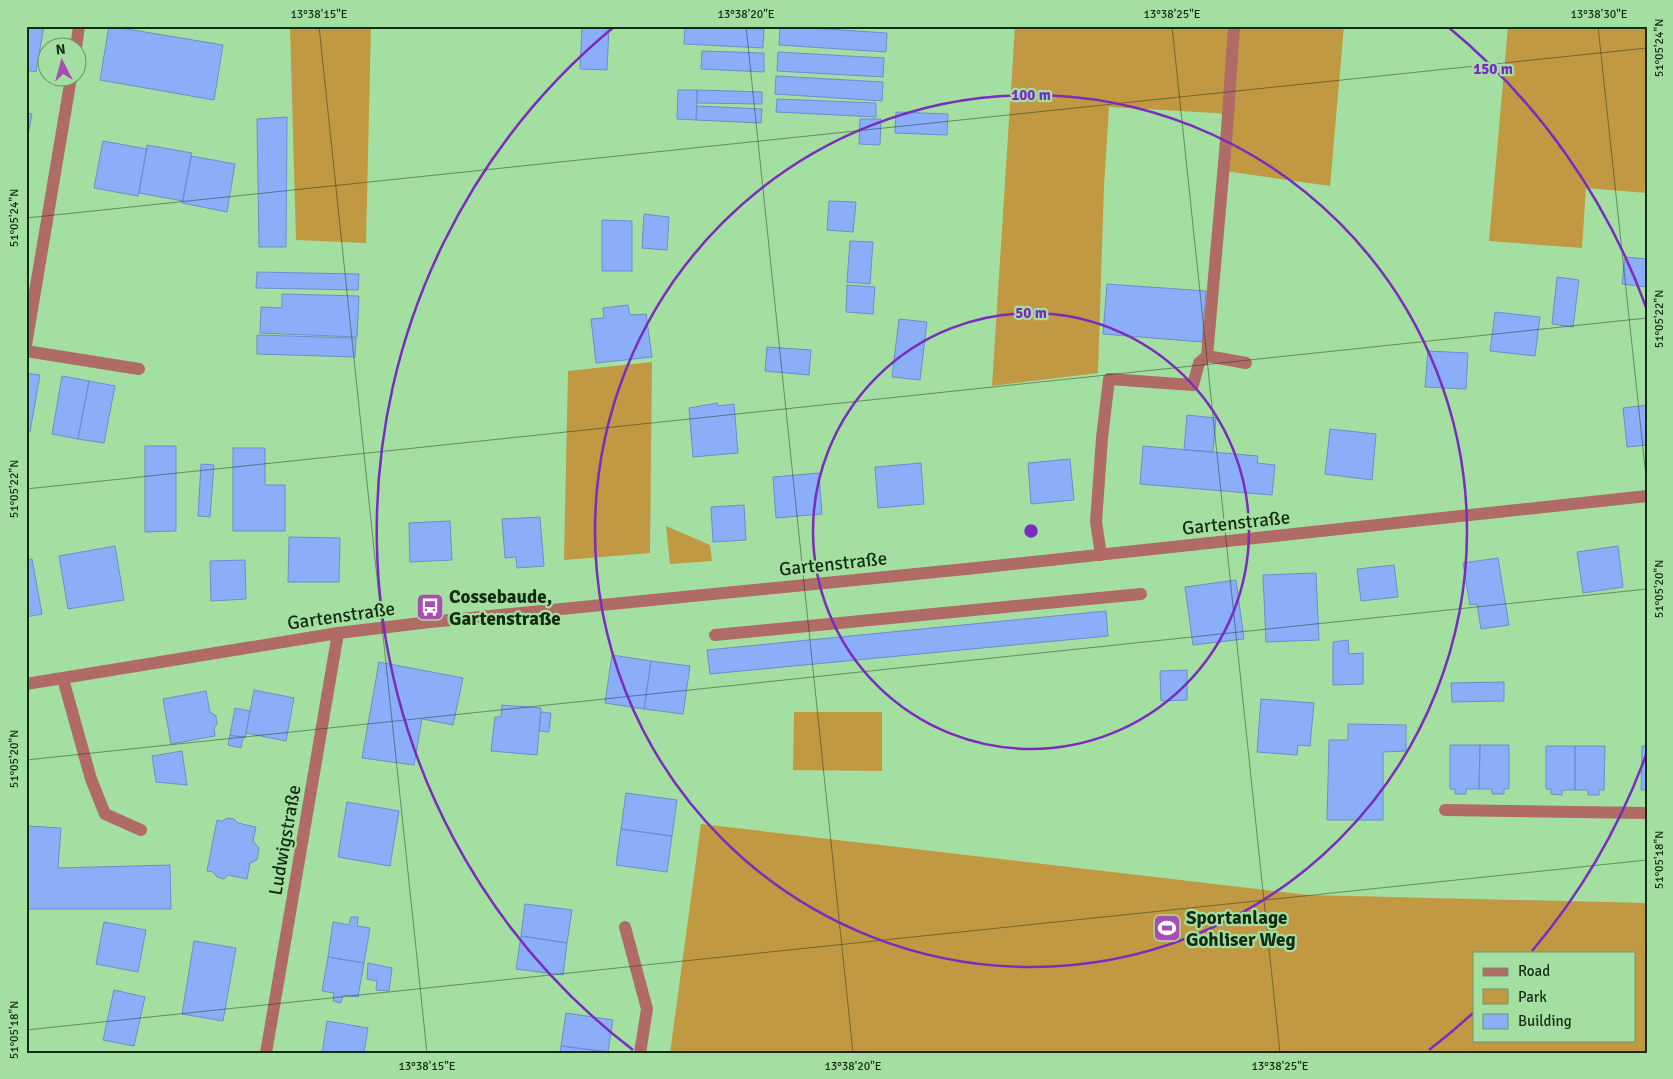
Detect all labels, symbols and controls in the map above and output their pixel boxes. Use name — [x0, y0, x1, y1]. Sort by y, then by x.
text: 13°38'15"E — [290, 7, 348, 22]
text: 13°38'20"E — [717, 7, 775, 22]
text: 13°38'25"E — [1143, 7, 1201, 22]
text: 13°38'30"E — [1570, 7, 1628, 22]
text: 51°05'24"N — [1652, 19, 1667, 77]
north arrow — [38, 38, 88, 88]
text: N — [55, 41, 66, 59]
text: 150 m — [1473, 60, 1513, 78]
text: 100 m — [1011, 86, 1051, 104]
text: 51°05'24"N — [7, 189, 22, 247]
text: 51°05'22"N — [1652, 290, 1667, 348]
text: 50 m — [1015, 304, 1047, 322]
text: 51°05'22"N — [7, 460, 22, 518]
street label: Gartenstraße — [1181, 505, 1291, 541]
centre of rings — [1022, 522, 1040, 540]
street label: Gartenstraße — [778, 546, 888, 582]
text: 51°05'20"N — [1652, 560, 1667, 618]
place label: Cossebaude, Gartenstraße — [449, 585, 561, 631]
bus stop icon: Cossebaude, Gartenstraße — [415, 592, 445, 622]
street label: Gartenstraße — [286, 597, 397, 635]
text: 51°05'20"N — [7, 730, 22, 788]
street label: Ludwigstraße — [263, 783, 307, 897]
text: 51°05'18"N — [1652, 831, 1667, 889]
place label: Sportanlage Gohliser Weg — [1186, 906, 1296, 952]
sports icon: Sportanlage Gohliser Weg — [1152, 913, 1182, 943]
legend — [1473, 952, 1636, 1042]
text: Road — [1518, 962, 1550, 980]
text: Park — [1518, 988, 1547, 1006]
text: 51°05'18"N — [7, 1001, 22, 1059]
text: Building — [1518, 1012, 1572, 1030]
text: 13°38'15"E — [398, 1059, 456, 1074]
text: 13°38'20"E — [824, 1059, 882, 1074]
text: 13°38'25"E — [1251, 1059, 1309, 1074]

